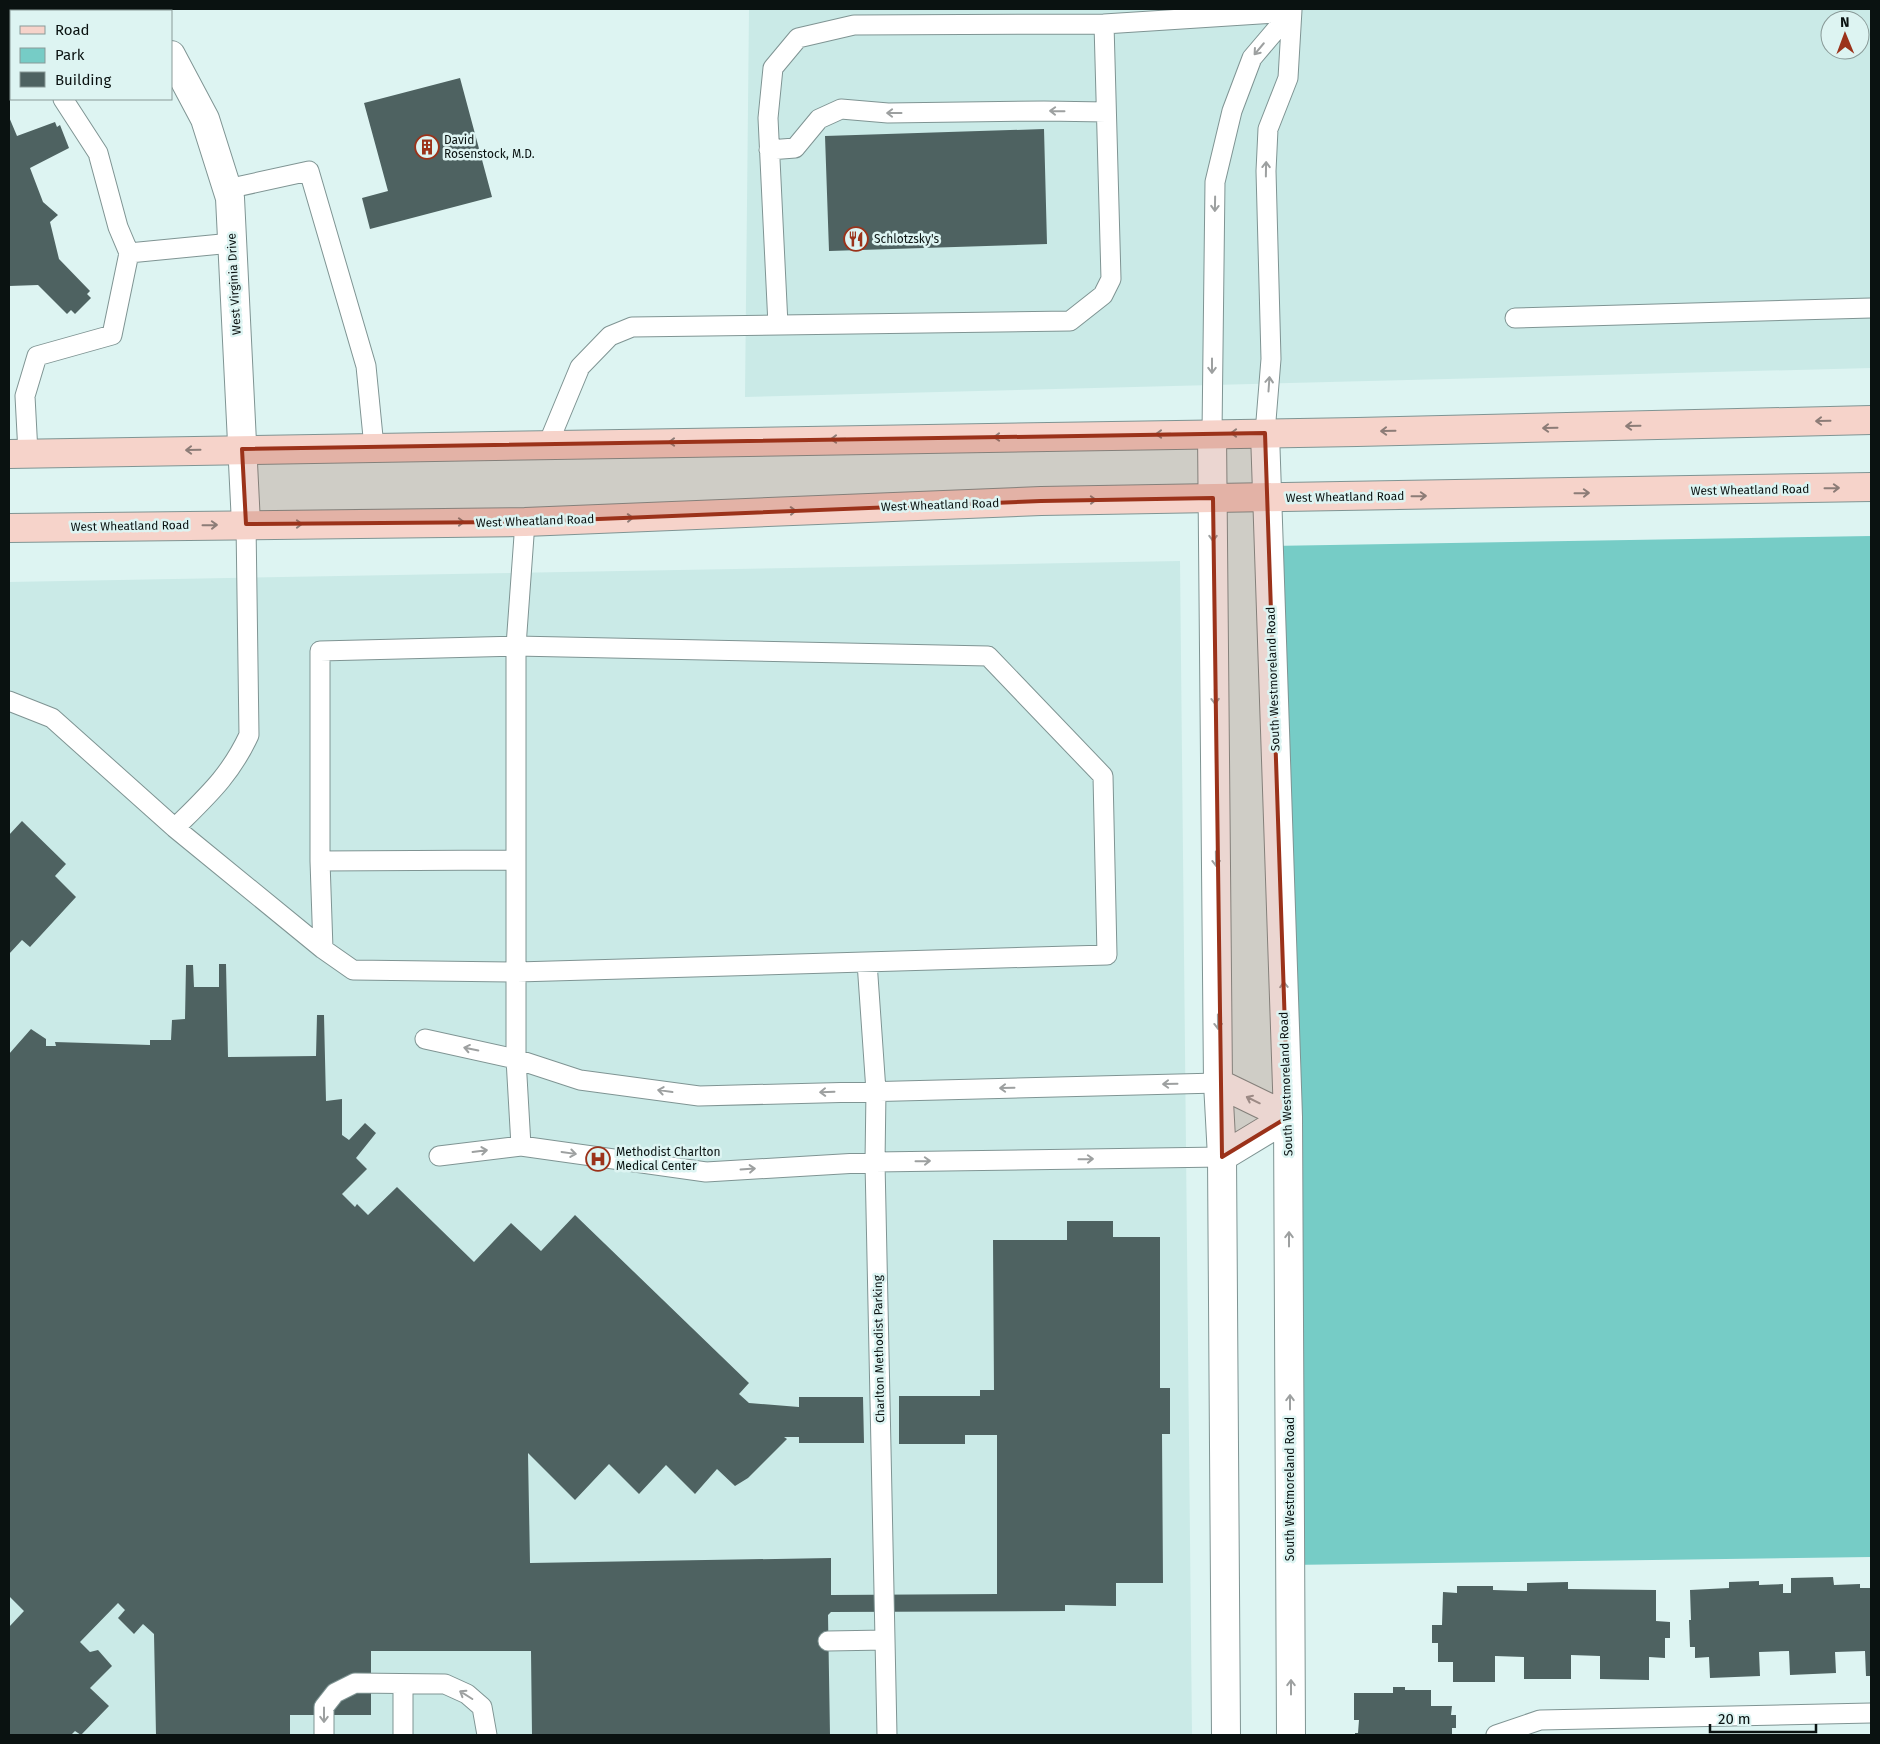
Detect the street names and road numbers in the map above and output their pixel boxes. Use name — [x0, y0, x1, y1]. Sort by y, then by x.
street label: West Virginia Drive — [224, 233, 244, 335]
street label: West Wheatland Road — [1691, 482, 1809, 498]
street label: West Wheatland Road — [1286, 489, 1404, 505]
street label: West Wheatland Road — [880, 496, 1000, 514]
street label: West Wheatland Road — [475, 512, 595, 530]
street label: West Wheatland Road — [71, 518, 189, 534]
street label: South Westmoreland Road — [1263, 607, 1283, 751]
street label: South Westmoreland Road — [1276, 1012, 1296, 1156]
street label: Charlton Methodist Parking — [871, 1274, 887, 1423]
street label: South Westmoreland Road — [1283, 1417, 1297, 1561]

